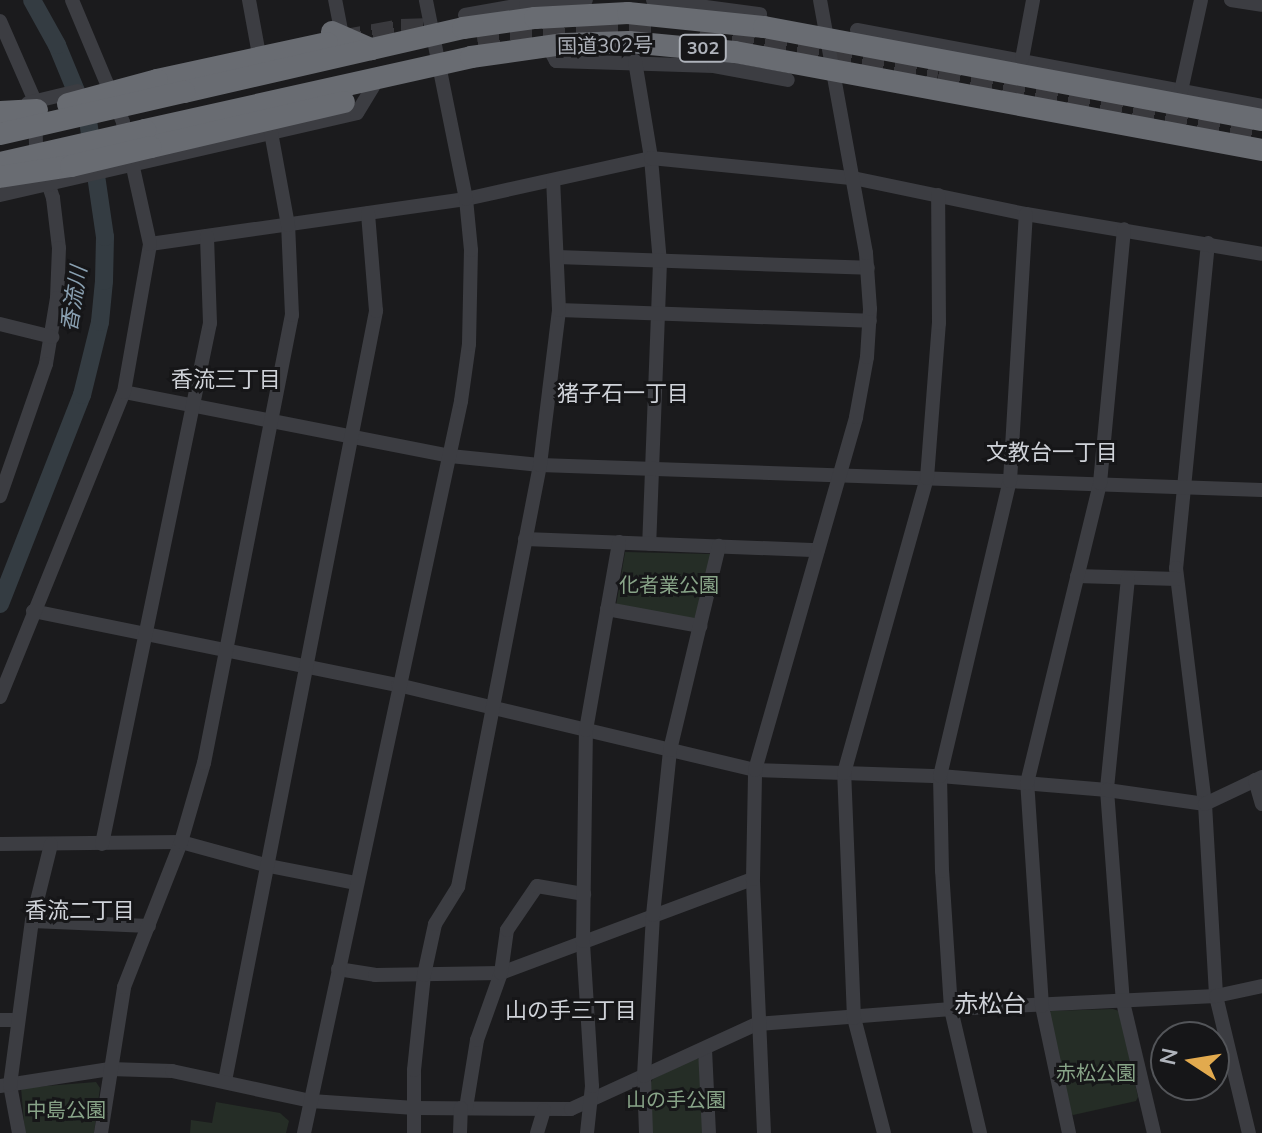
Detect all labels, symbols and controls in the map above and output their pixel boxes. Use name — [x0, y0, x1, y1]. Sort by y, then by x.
street label: 国道302号 — [557, 32, 653, 58]
road number: 302 — [677, 34, 729, 62]
water label: 香流川 — [56, 264, 92, 334]
district label: 香流三丁目 — [171, 367, 281, 393]
district label: 猪子石一丁目 — [557, 381, 689, 407]
district label: 文教台一丁目 — [986, 440, 1118, 466]
park label: 化者業公園 — [619, 572, 719, 596]
district label: 香流二丁目 — [25, 898, 135, 924]
district label: 赤松台 — [954, 990, 1026, 1018]
district label: 山の手三丁目 — [505, 998, 637, 1024]
north arrow — [1150, 1021, 1230, 1101]
text: N — [1153, 1045, 1184, 1067]
park label: 赤松公園 — [1056, 1060, 1136, 1084]
park label: 山の手公園 — [626, 1087, 726, 1111]
park label: 中島公園 — [26, 1097, 106, 1121]

